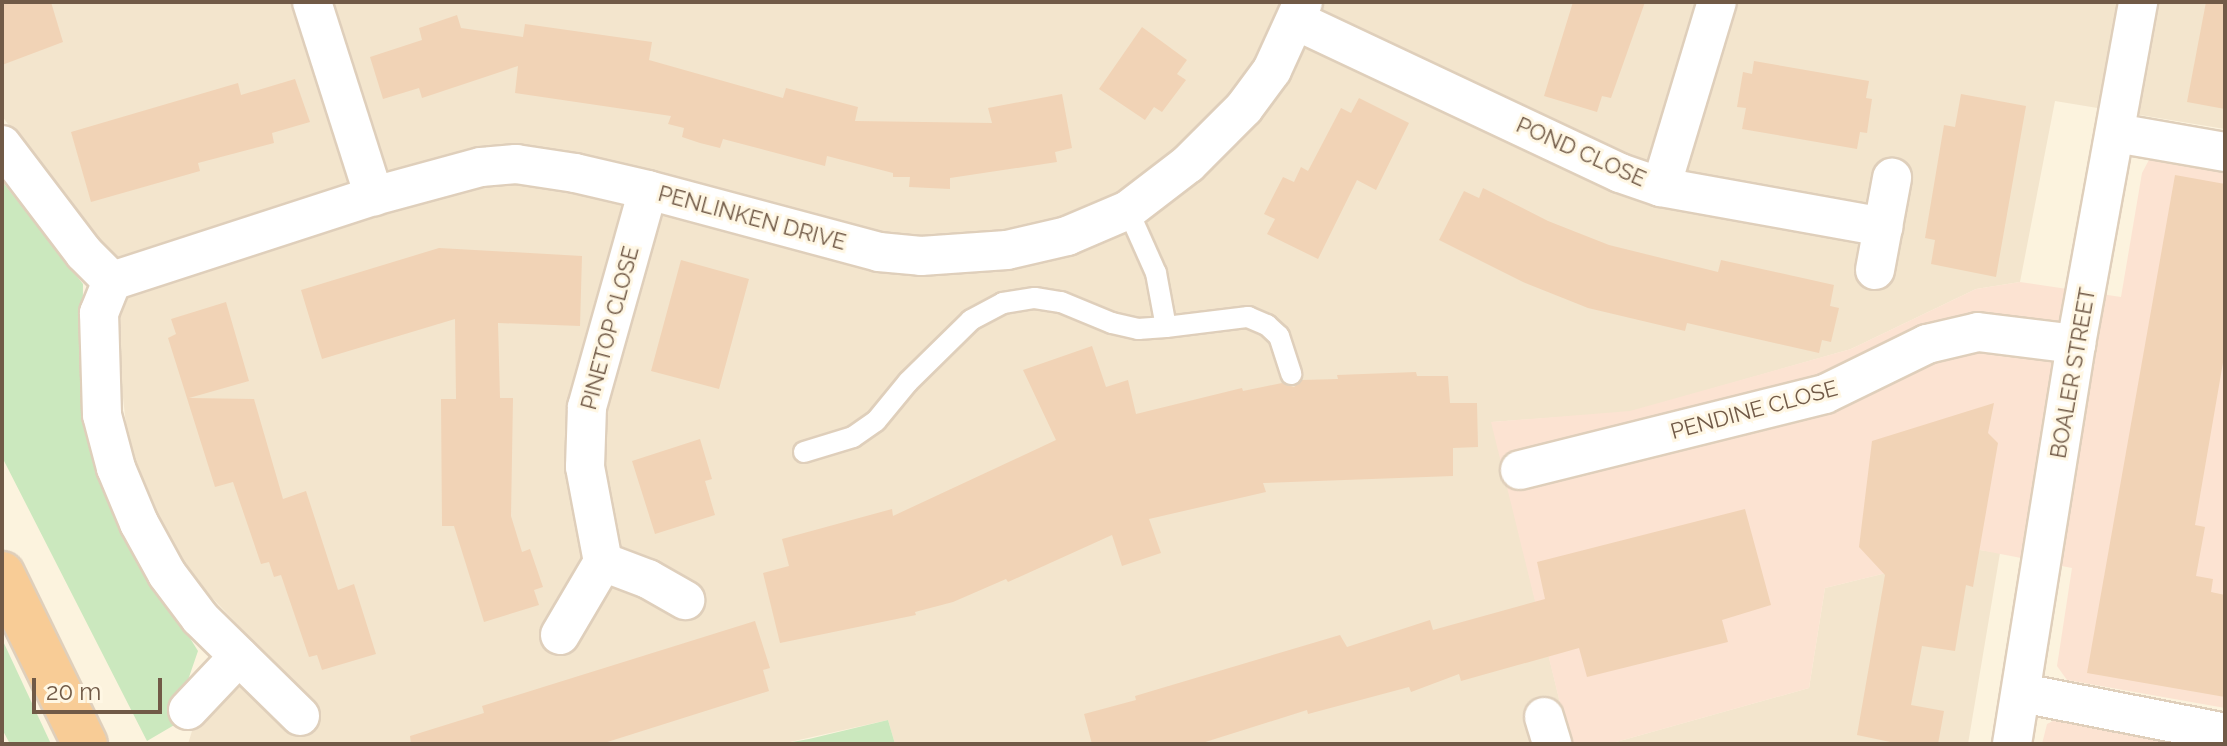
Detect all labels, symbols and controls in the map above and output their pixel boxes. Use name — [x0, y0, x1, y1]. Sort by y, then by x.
street label: POND CLOSE — [1512, 112, 1650, 192]
street label: PENLINKEN DRIVE — [655, 180, 849, 256]
street label: PINETOP CLOSE — [575, 243, 645, 413]
street label: BOALER STREET — [2045, 286, 2101, 460]
street label: PENDINE CLOSE — [1668, 375, 1840, 445]
scale bar — [36, 662, 166, 712]
text: 20 m — [46, 677, 101, 706]

